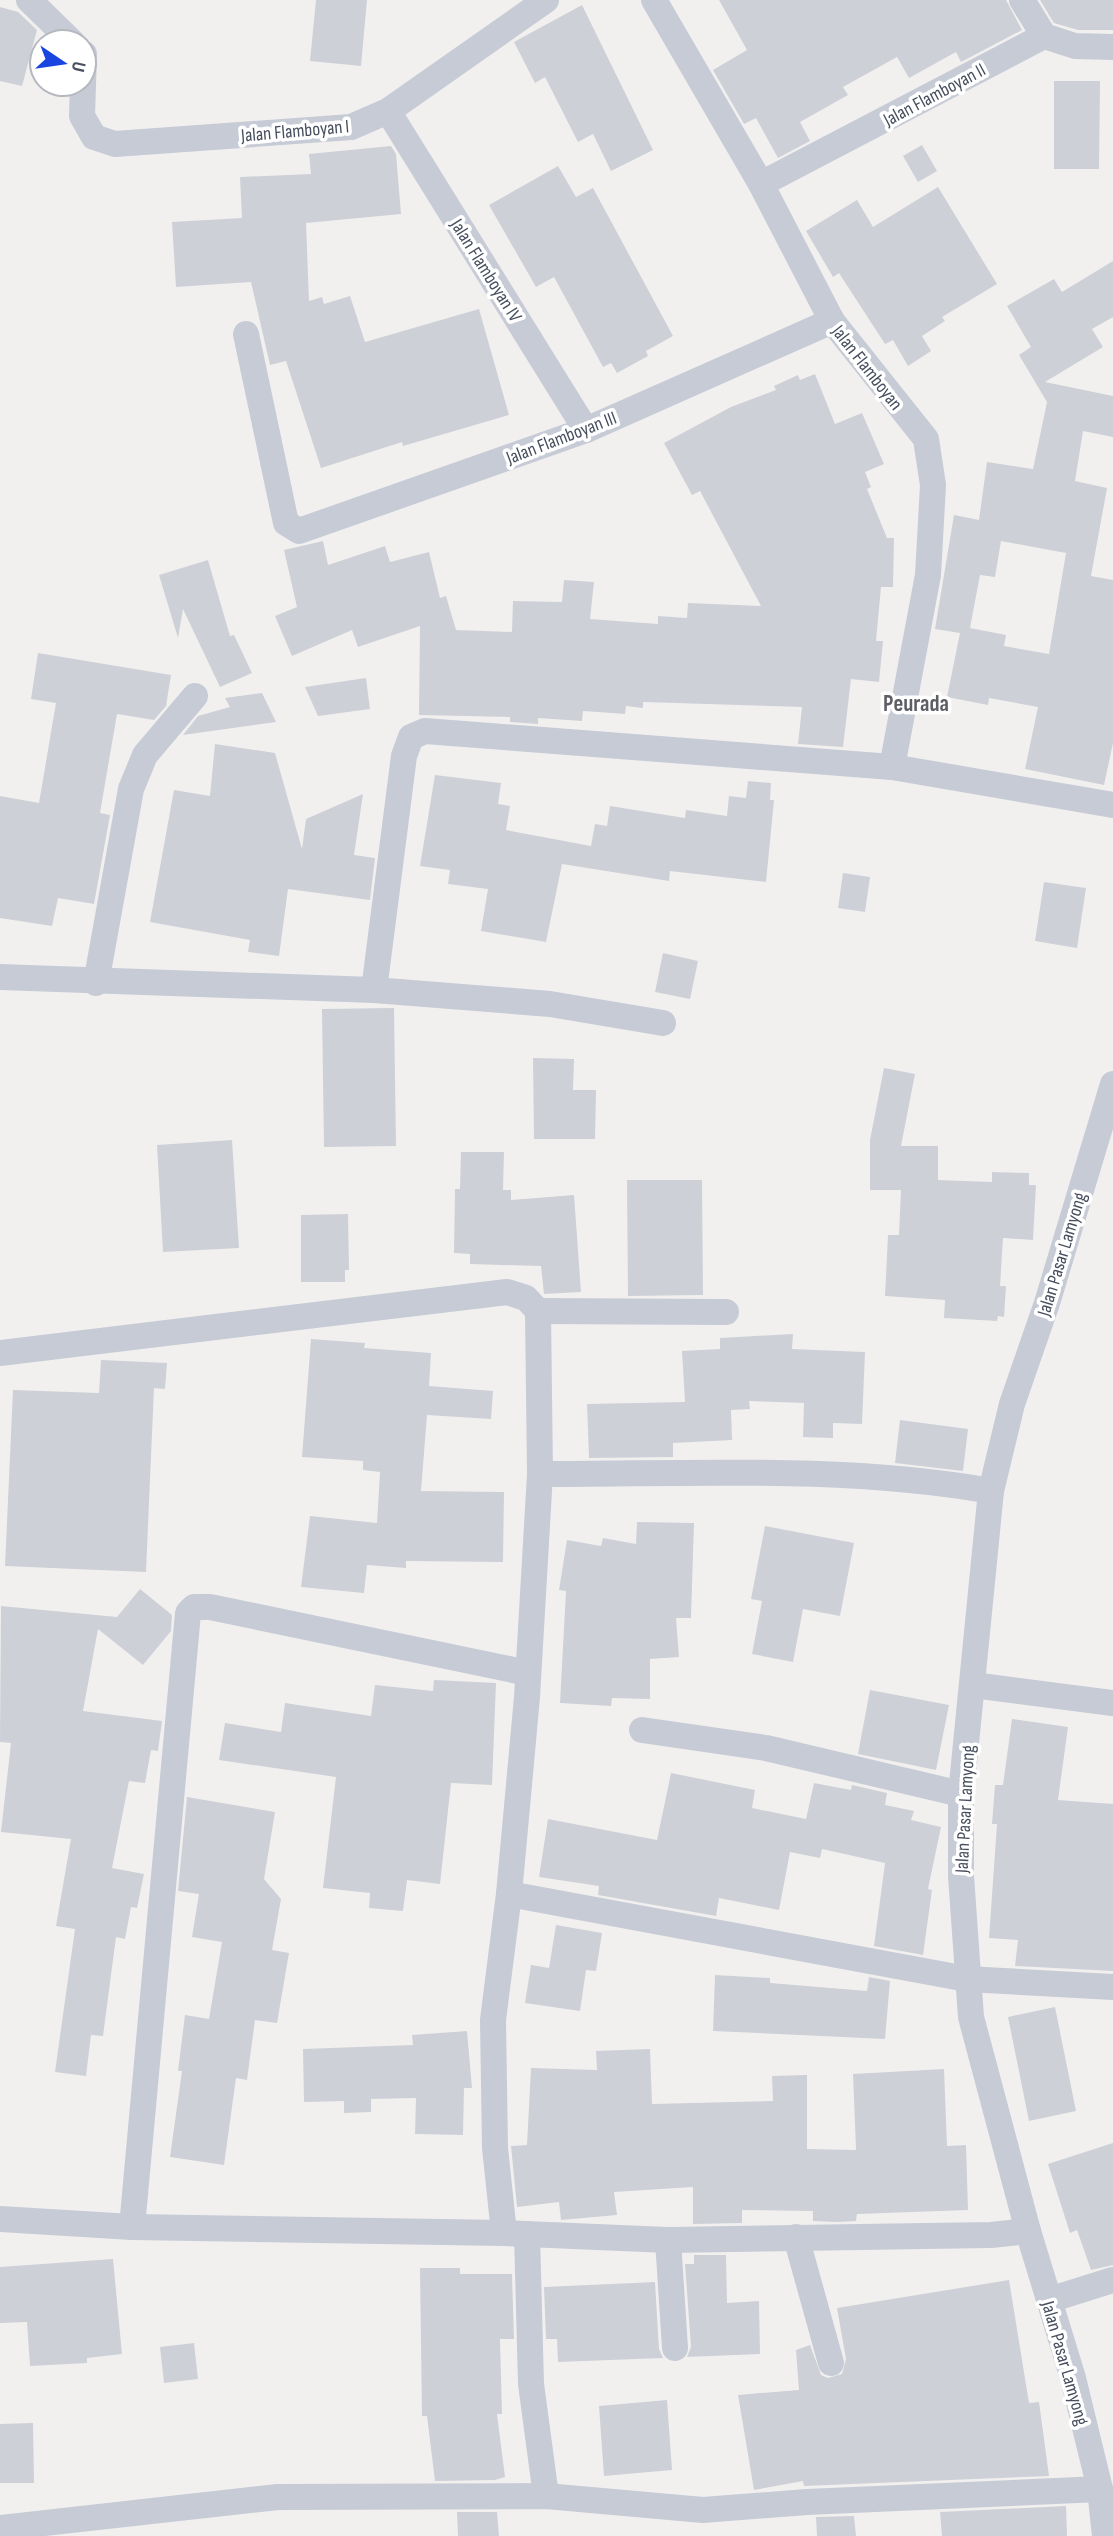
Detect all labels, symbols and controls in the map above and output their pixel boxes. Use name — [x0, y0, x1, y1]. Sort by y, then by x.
north arrow — [28, 28, 98, 98]
text: U — [66, 59, 90, 74]
street label: Jalan Flamboyan II — [879, 59, 990, 132]
street label: Jalan Flamboyan I — [239, 115, 350, 148]
street label: Jalan Flamboyan IV — [444, 214, 527, 327]
street label: Jalan Flamboyan — [826, 320, 907, 415]
street label: Jalan Flamboyan III — [502, 407, 620, 470]
district label: Peurada — [883, 690, 949, 718]
street label: Jalan Pasar Lamyong — [1032, 1189, 1092, 1320]
street label: Jalan Pasar Lamyong — [951, 1744, 980, 1875]
street label: Jalan Pasar Lamyong — [1036, 2298, 1093, 2429]

